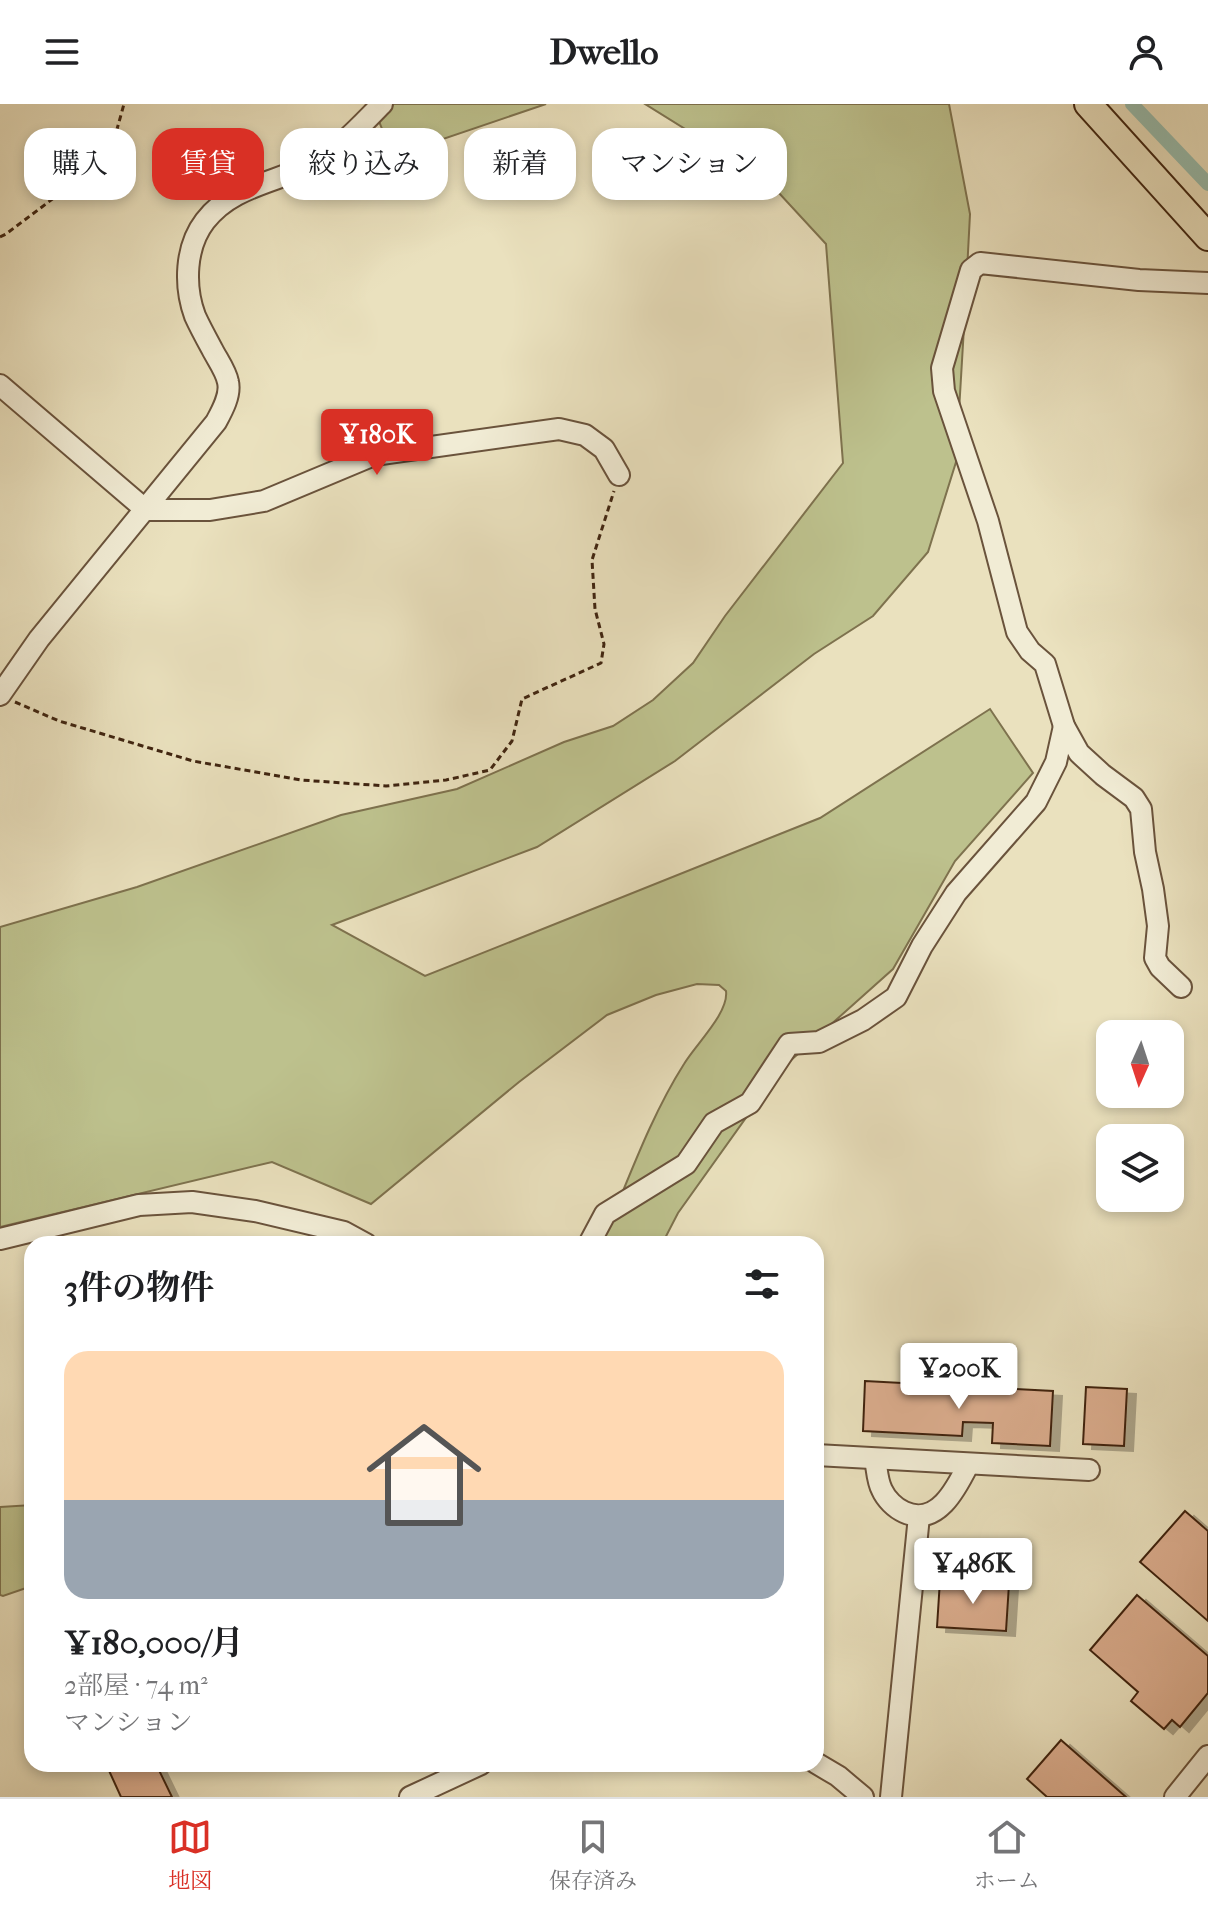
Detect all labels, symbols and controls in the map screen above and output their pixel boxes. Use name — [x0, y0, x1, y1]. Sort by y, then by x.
icon: menu — [40, 30, 84, 74]
icon: person — [1124, 30, 1168, 74]
text: Dwello — [549, 31, 659, 73]
chip: 購入 — [24, 128, 136, 200]
chip: 賃貸 — [152, 128, 264, 200]
chip: 絞り込み — [280, 128, 448, 200]
chip: 新着 — [464, 128, 576, 200]
chip: マンション — [592, 128, 787, 200]
pin: ¥180K — [321, 409, 433, 477]
text: ¥180K — [339, 419, 415, 450]
north arrow — [1096, 1020, 1184, 1108]
map controls — [1096, 1020, 1184, 1212]
button: layers — [1096, 1124, 1184, 1212]
icon: filters — [740, 1262, 784, 1306]
text: 3件の物件 — [64, 1268, 214, 1308]
pin: ¥200K — [903, 1343, 1015, 1411]
text: ¥200K — [918, 1353, 1000, 1384]
icon: home — [352, 1403, 496, 1547]
pin: ¥486K — [917, 1538, 1029, 1606]
text: ¥486K — [932, 1548, 1014, 1579]
text: ¥180,000/月 — [64, 1623, 244, 1663]
text: 2部屋 · 74 m² — [64, 1670, 207, 1701]
text: マンション — [64, 1707, 193, 1738]
tab: 地図 — [168, 1815, 212, 1894]
tab: 保存済み — [549, 1815, 637, 1894]
tab: ホーム — [974, 1815, 1040, 1894]

